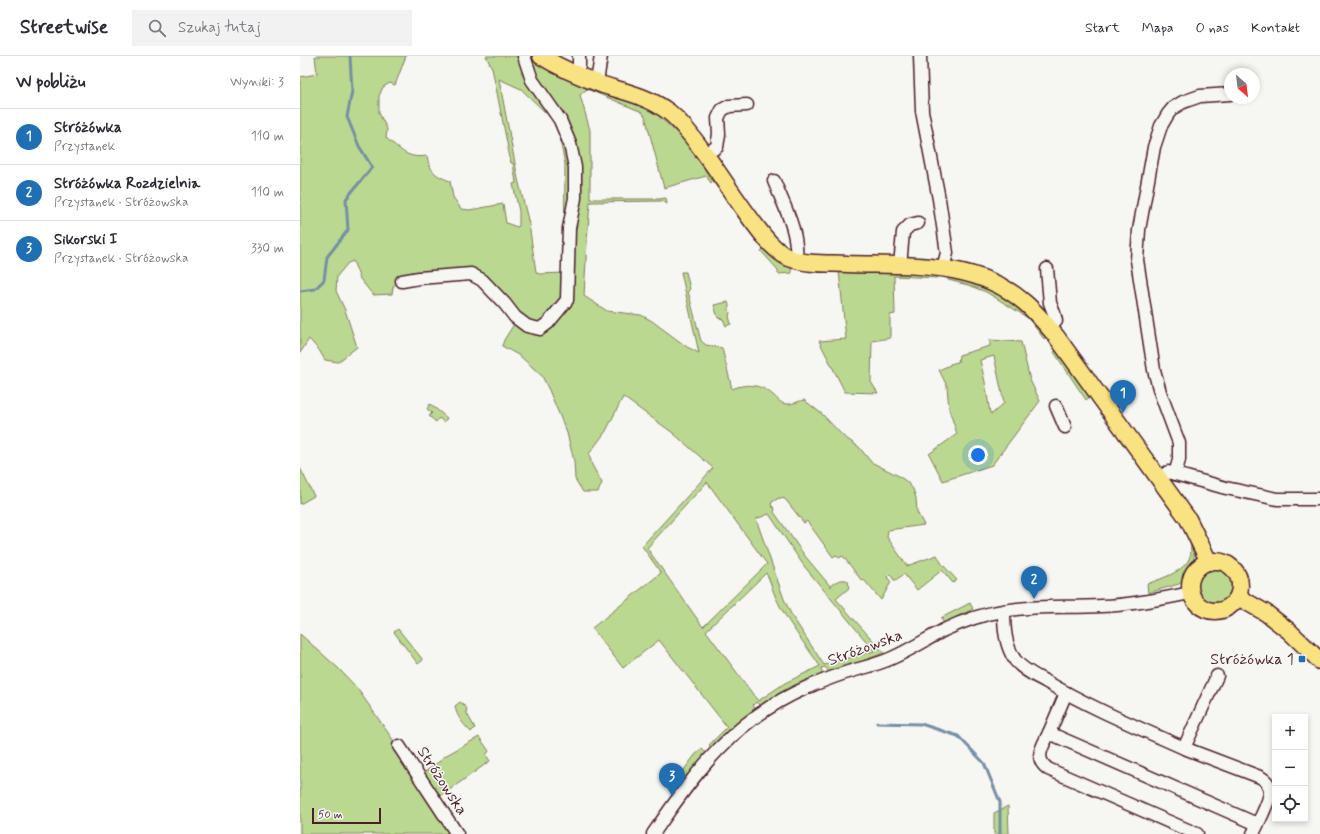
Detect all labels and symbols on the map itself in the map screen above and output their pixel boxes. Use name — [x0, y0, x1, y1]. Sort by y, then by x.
north arrow — [1224, 68, 1260, 104]
pin: 1 — [1110, 380, 1136, 413]
your location — [968, 445, 988, 465]
pin: 2 — [1021, 566, 1047, 599]
street label: Stróżowska — [825, 625, 905, 671]
place label: Stróżówka 1 — [1210, 649, 1294, 670]
marker: Stróżówka 1 — [1297, 654, 1307, 664]
street label: Stróżowska — [412, 743, 472, 820]
pin: 3 — [659, 763, 685, 796]
scale bar — [312, 806, 381, 825]

